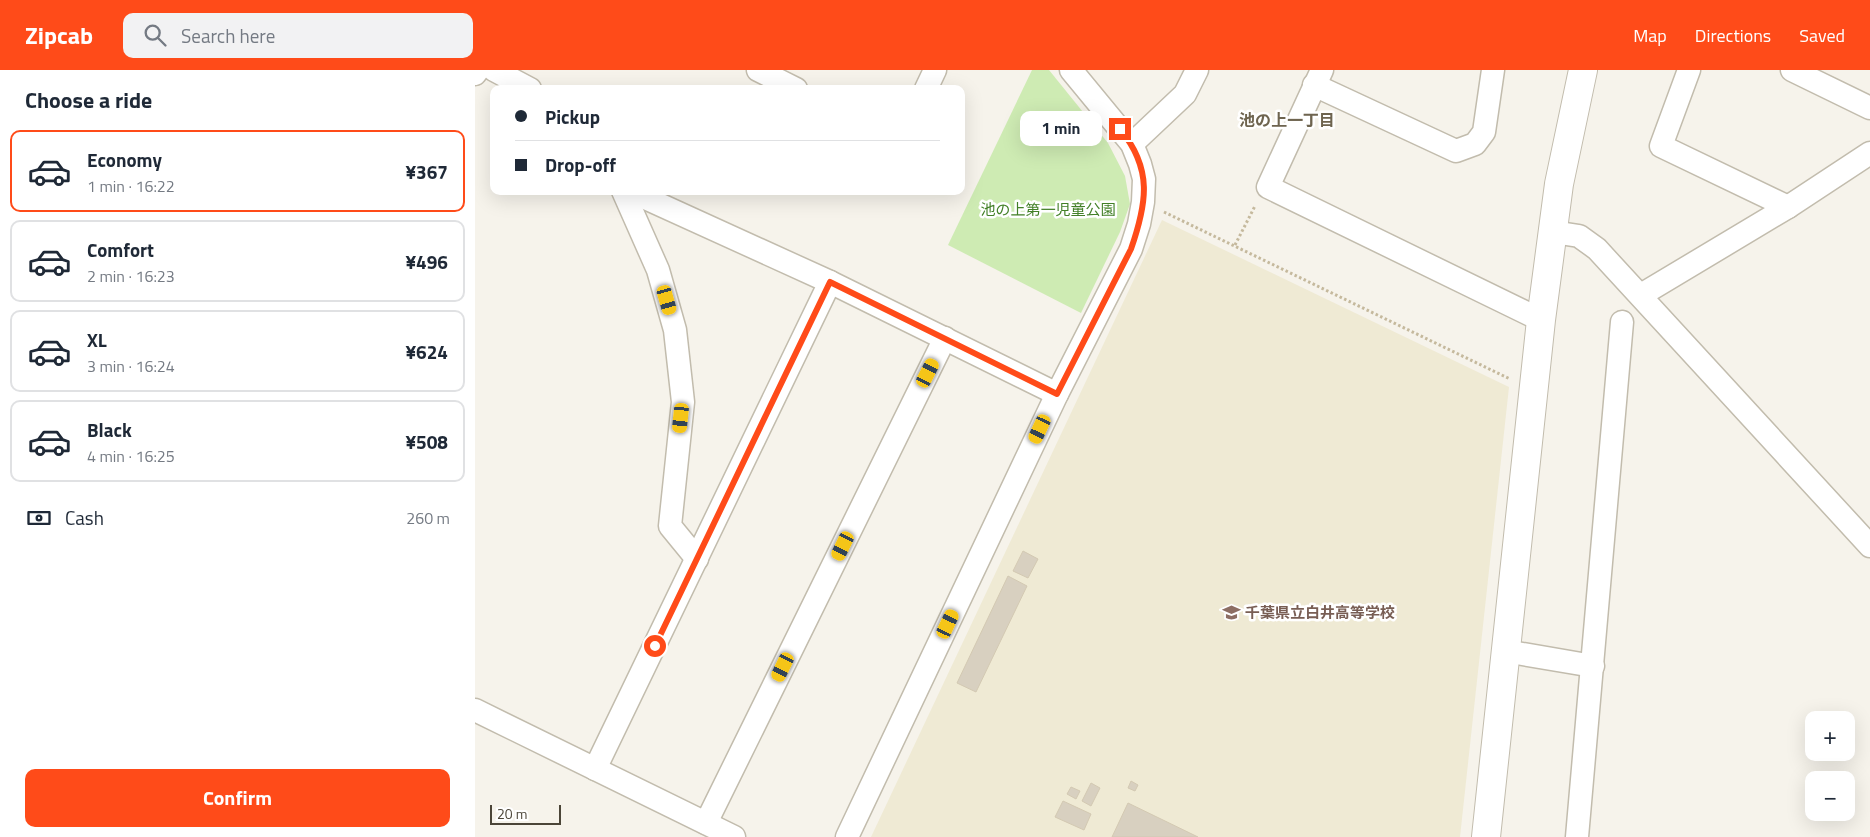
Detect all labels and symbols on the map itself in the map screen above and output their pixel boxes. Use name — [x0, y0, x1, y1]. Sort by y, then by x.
district label: 池の上一丁目 — [1239, 108, 1335, 132]
callout: 1 min — [1020, 112, 1103, 146]
route end — [1109, 118, 1131, 140]
park label: 池の上第一児童公園 — [980, 198, 1116, 221]
car — [655, 284, 678, 316]
car — [914, 356, 941, 390]
car — [671, 402, 690, 434]
car — [1026, 412, 1053, 446]
car — [829, 529, 856, 563]
place label: 千葉県立白井高等学校 — [1245, 601, 1395, 624]
school or university icon: 千葉県立白井高等学校 — [1221, 602, 1241, 622]
car — [934, 607, 961, 641]
route start — [644, 635, 666, 657]
car — [769, 650, 796, 684]
scale bar — [490, 802, 561, 825]

